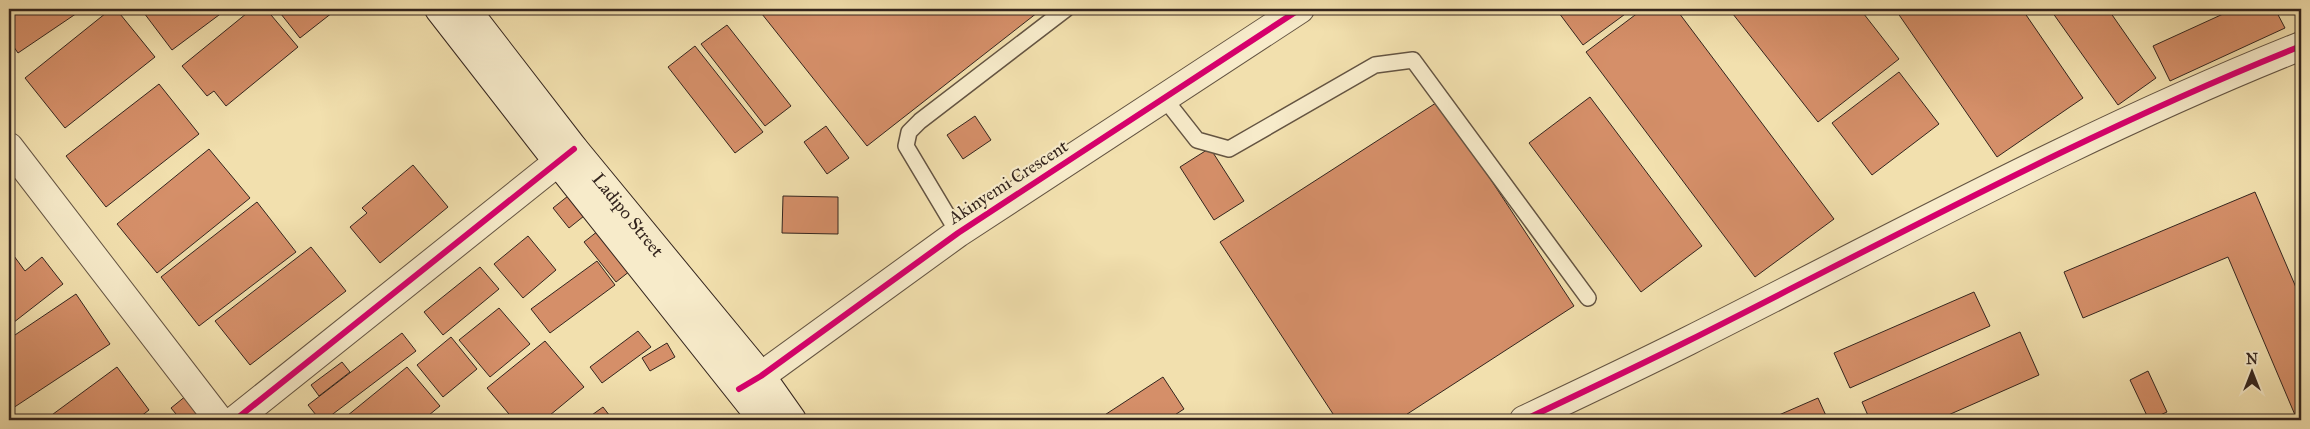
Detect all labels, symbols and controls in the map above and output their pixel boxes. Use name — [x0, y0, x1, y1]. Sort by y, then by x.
street label: Akinyemi Crescent — [943, 135, 1073, 230]
street label: Ladipo Street — [587, 169, 669, 262]
north arrow — [2228, 346, 2278, 396]
text: N — [2246, 351, 2258, 368]

